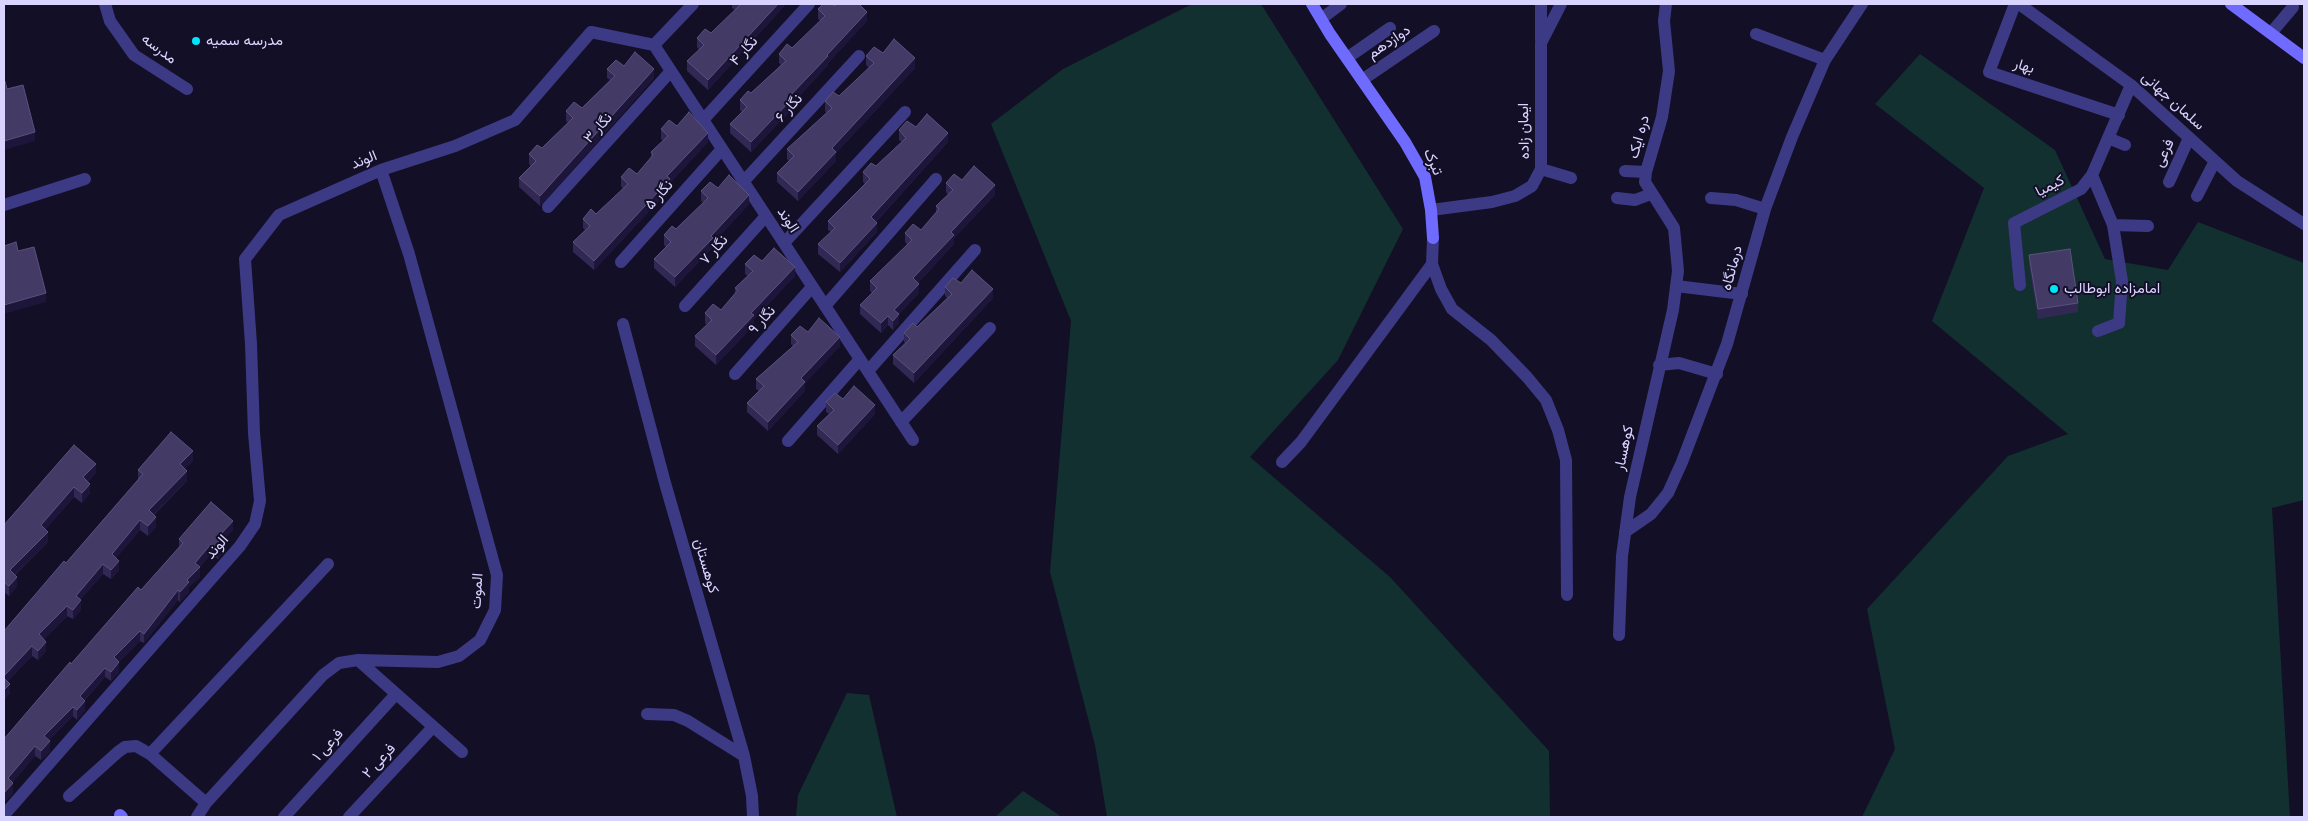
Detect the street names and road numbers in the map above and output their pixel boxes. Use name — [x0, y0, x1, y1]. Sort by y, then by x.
street label: دوازدهم — [1364, 21, 1414, 63]
street label: مدرسه — [138, 30, 180, 68]
street label: نگار ۴ — [726, 33, 762, 69]
street label: بهار — [2011, 54, 2037, 78]
street label: سلمان جهانی — [2138, 68, 2208, 134]
street label: نگار ۶ — [772, 90, 806, 126]
street label: ایمان زاده — [1515, 103, 1533, 159]
street label: نگار ۳ — [580, 109, 616, 147]
street label: دره ایک — [1624, 113, 1654, 161]
street label: فرعی — [2150, 136, 2178, 170]
street label: تبرک — [1419, 146, 1447, 178]
street label: الوند — [348, 147, 380, 173]
street label: کیمیا — [2033, 171, 2067, 201]
street label: نگار ۵ — [641, 176, 677, 214]
street label: الوند — [773, 204, 803, 236]
street label: نگار ۷ — [696, 231, 732, 269]
street label: درمانگاه — [1717, 243, 1747, 293]
street label: نگار ۹ — [745, 302, 779, 338]
street label: کوهسار — [1610, 424, 1638, 472]
street label: الوند — [201, 531, 233, 563]
street label: کوهستان — [690, 536, 722, 596]
street label: الموت — [467, 572, 487, 610]
street label: فرعی ۱ — [309, 725, 347, 765]
street label: فرعی ۲ — [359, 740, 399, 782]

